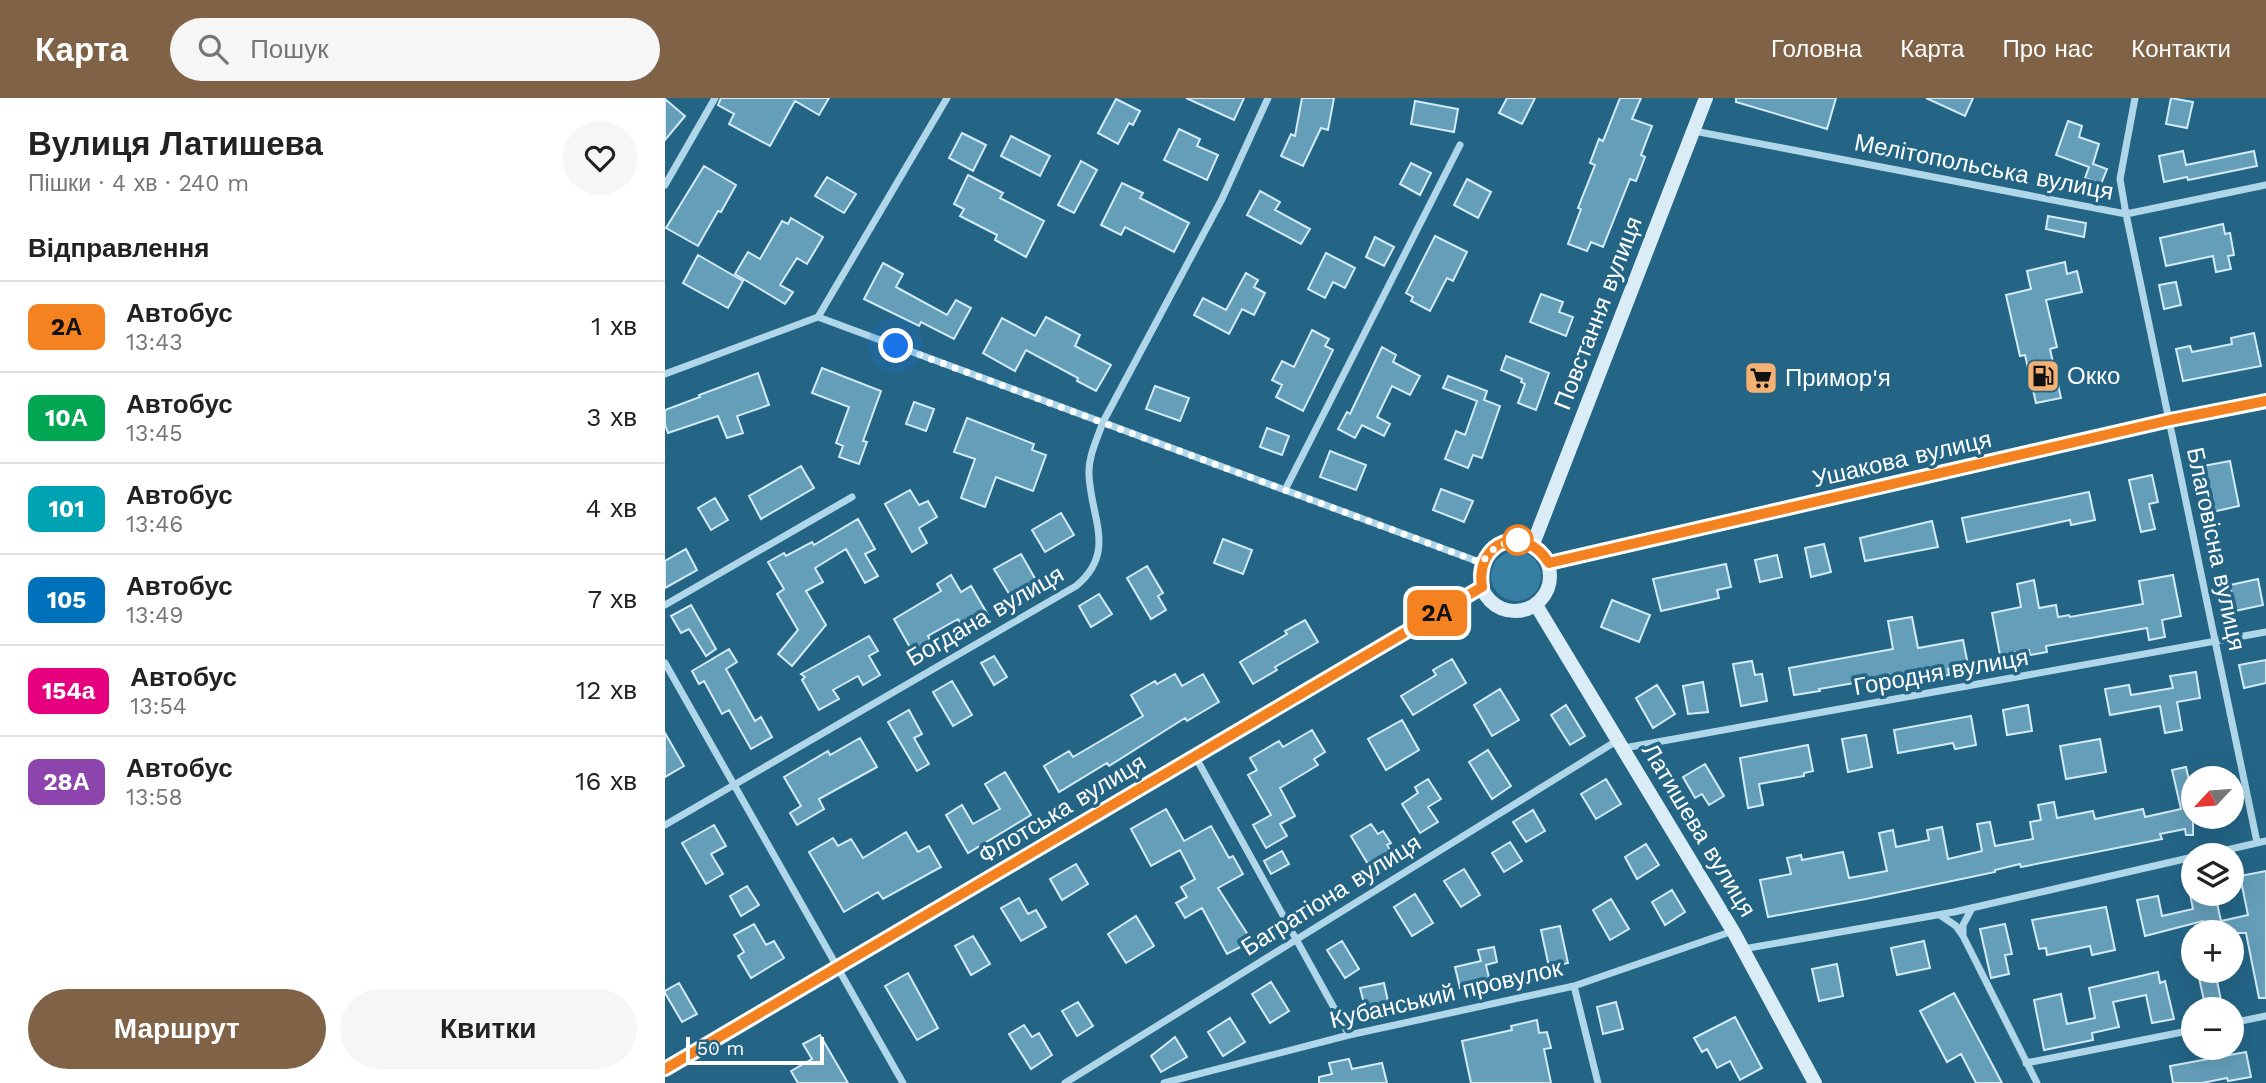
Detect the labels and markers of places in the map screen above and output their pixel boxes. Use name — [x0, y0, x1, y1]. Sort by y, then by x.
fuel station icon: Окко — [2024, 357, 2062, 395]
supermarket icon: Примор'я — [1742, 359, 1780, 397]
place label: Окко — [2067, 362, 2120, 390]
place label: Примор'я — [1785, 364, 1891, 392]
unlabelled marker — [1503, 525, 1533, 555]

